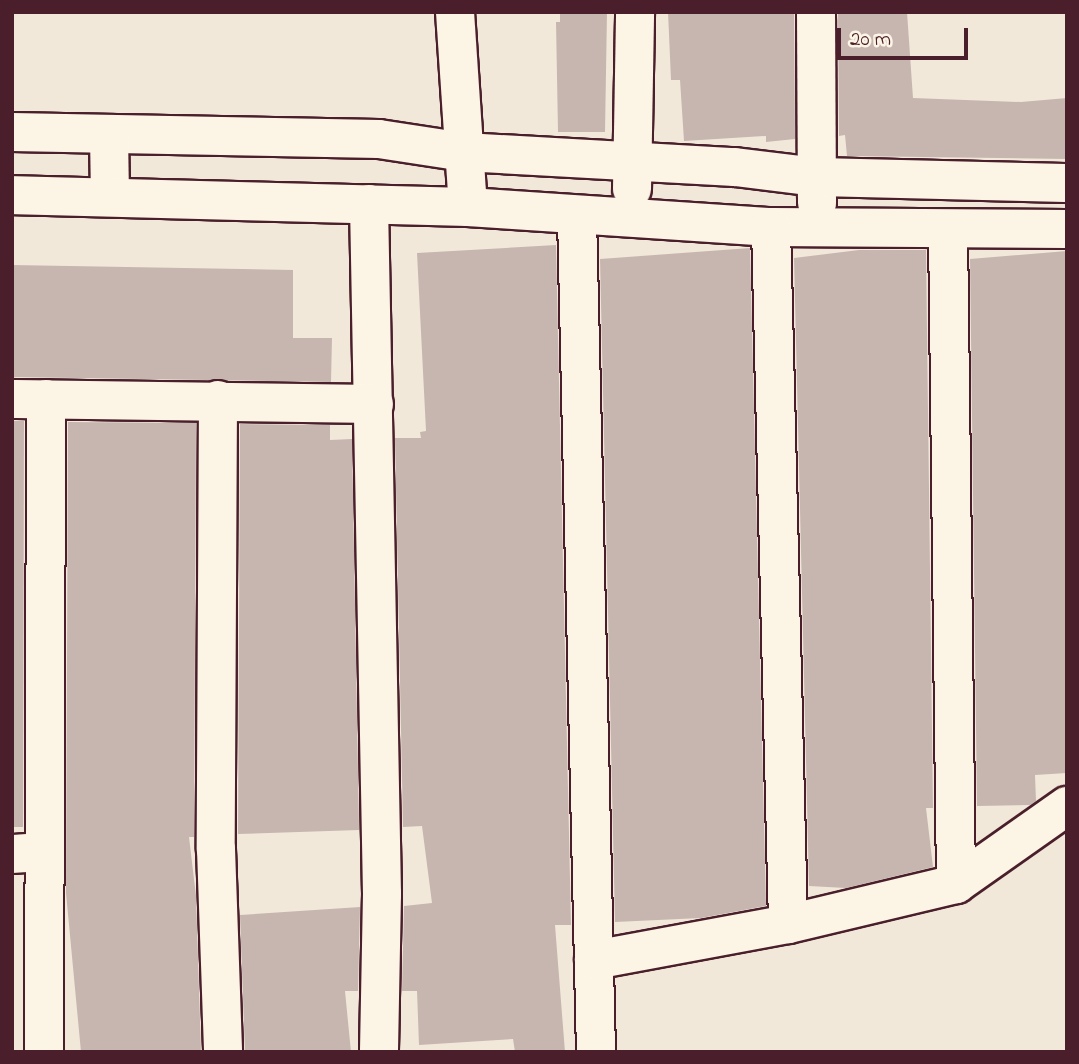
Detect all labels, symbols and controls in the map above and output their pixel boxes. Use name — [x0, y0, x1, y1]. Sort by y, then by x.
scale bar — [841, 14, 972, 58]
text: 20 m — [850, 25, 891, 55]

